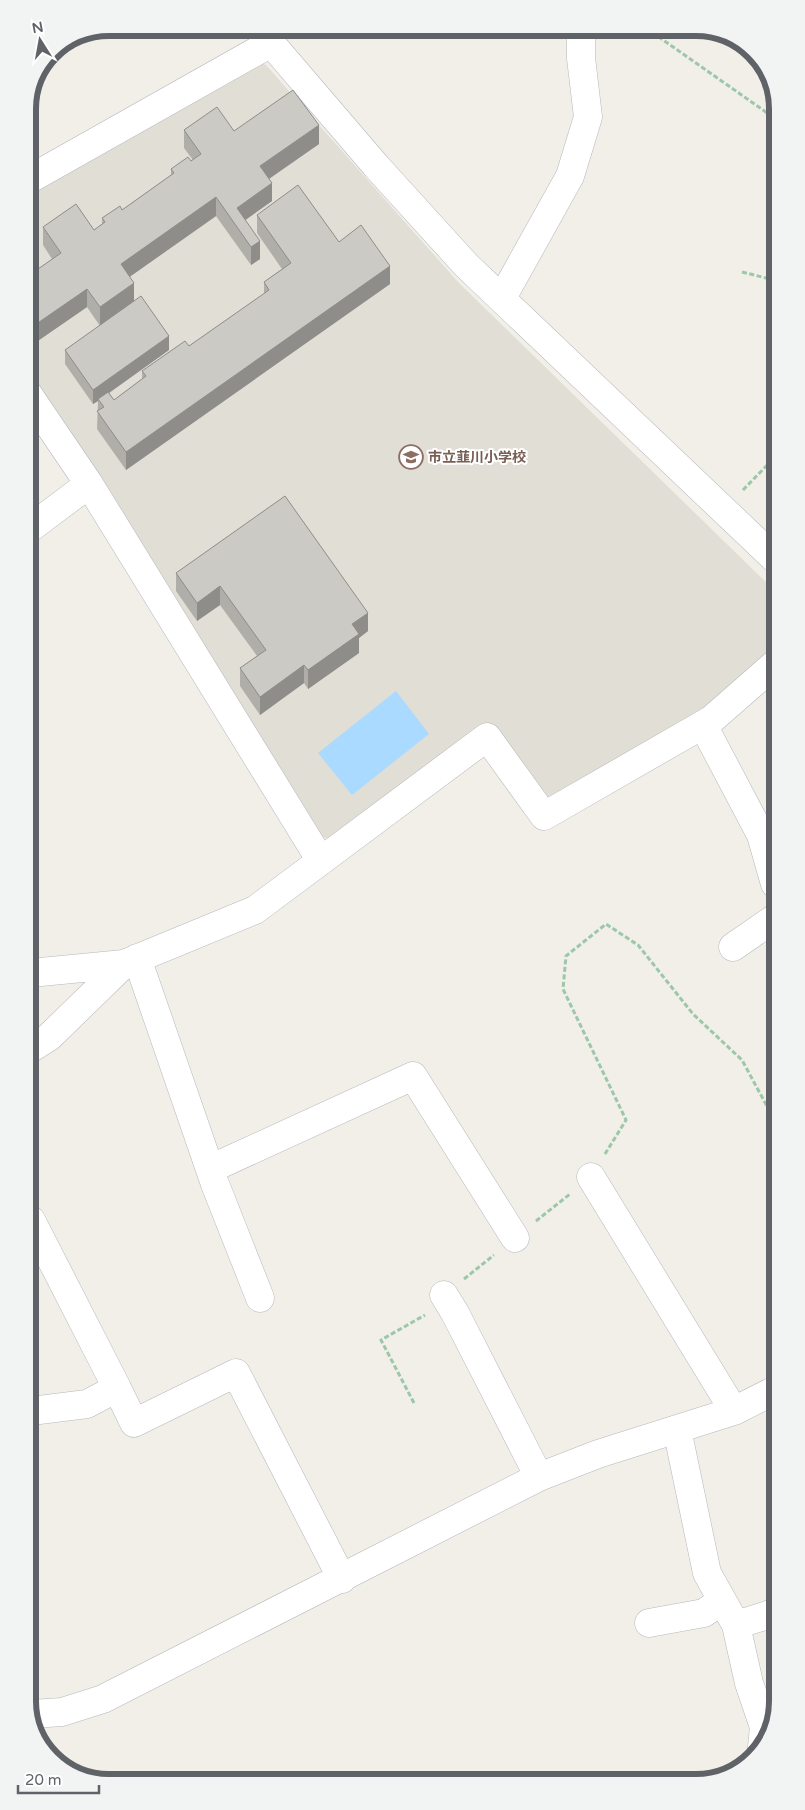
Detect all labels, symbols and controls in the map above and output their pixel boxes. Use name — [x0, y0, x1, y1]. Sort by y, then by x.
north arrow — [15, 15, 65, 65]
text: N — [30, 18, 45, 37]
school or university icon: 市立韮川小学校 — [398, 444, 424, 470]
place label: 市立韮川小学校 — [428, 449, 526, 466]
scale bar — [18, 1762, 99, 1794]
text: 20 m — [25, 1771, 62, 1789]

